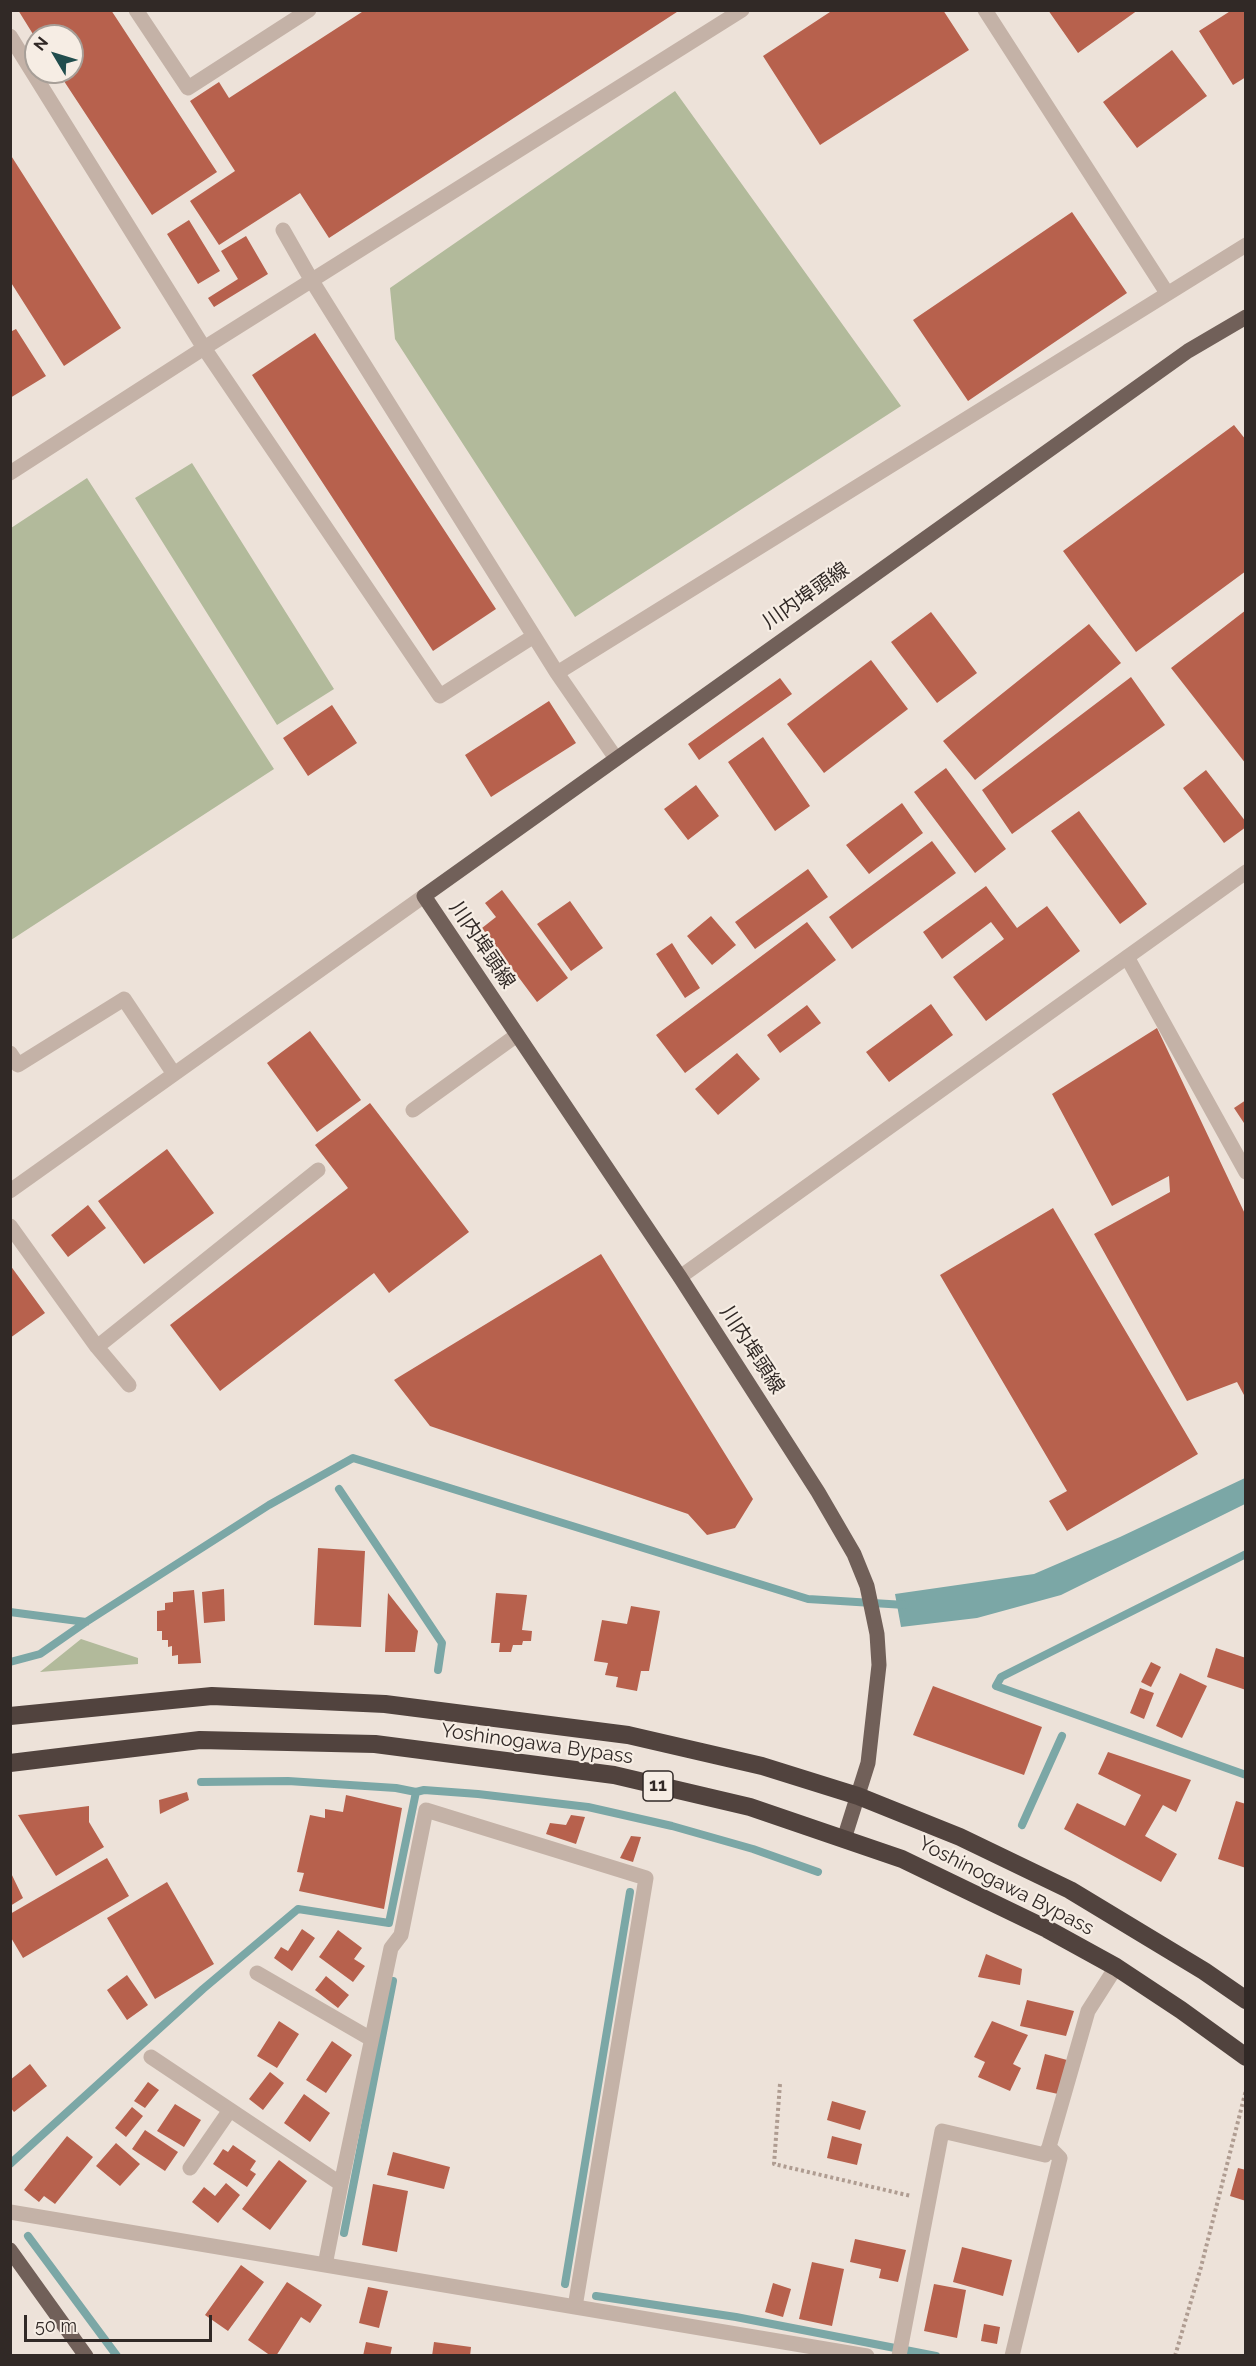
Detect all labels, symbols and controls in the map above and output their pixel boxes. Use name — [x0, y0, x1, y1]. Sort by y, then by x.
north arrow — [24, 24, 84, 84]
text: N — [30, 33, 52, 55]
street label: 川内埠頭線 — [758, 557, 854, 635]
street label: 川内埠頭線 — [444, 897, 520, 993]
street label: 川内埠頭線 — [715, 1302, 789, 1398]
street label: Yoshinogawa Bypass — [439, 1719, 635, 1769]
road number: 11 — [643, 1771, 673, 1801]
street label: Yoshinogawa Bypass — [914, 1831, 1098, 1941]
scale bar — [27, 2303, 214, 2341]
text: 50 m — [35, 2315, 77, 2336]

